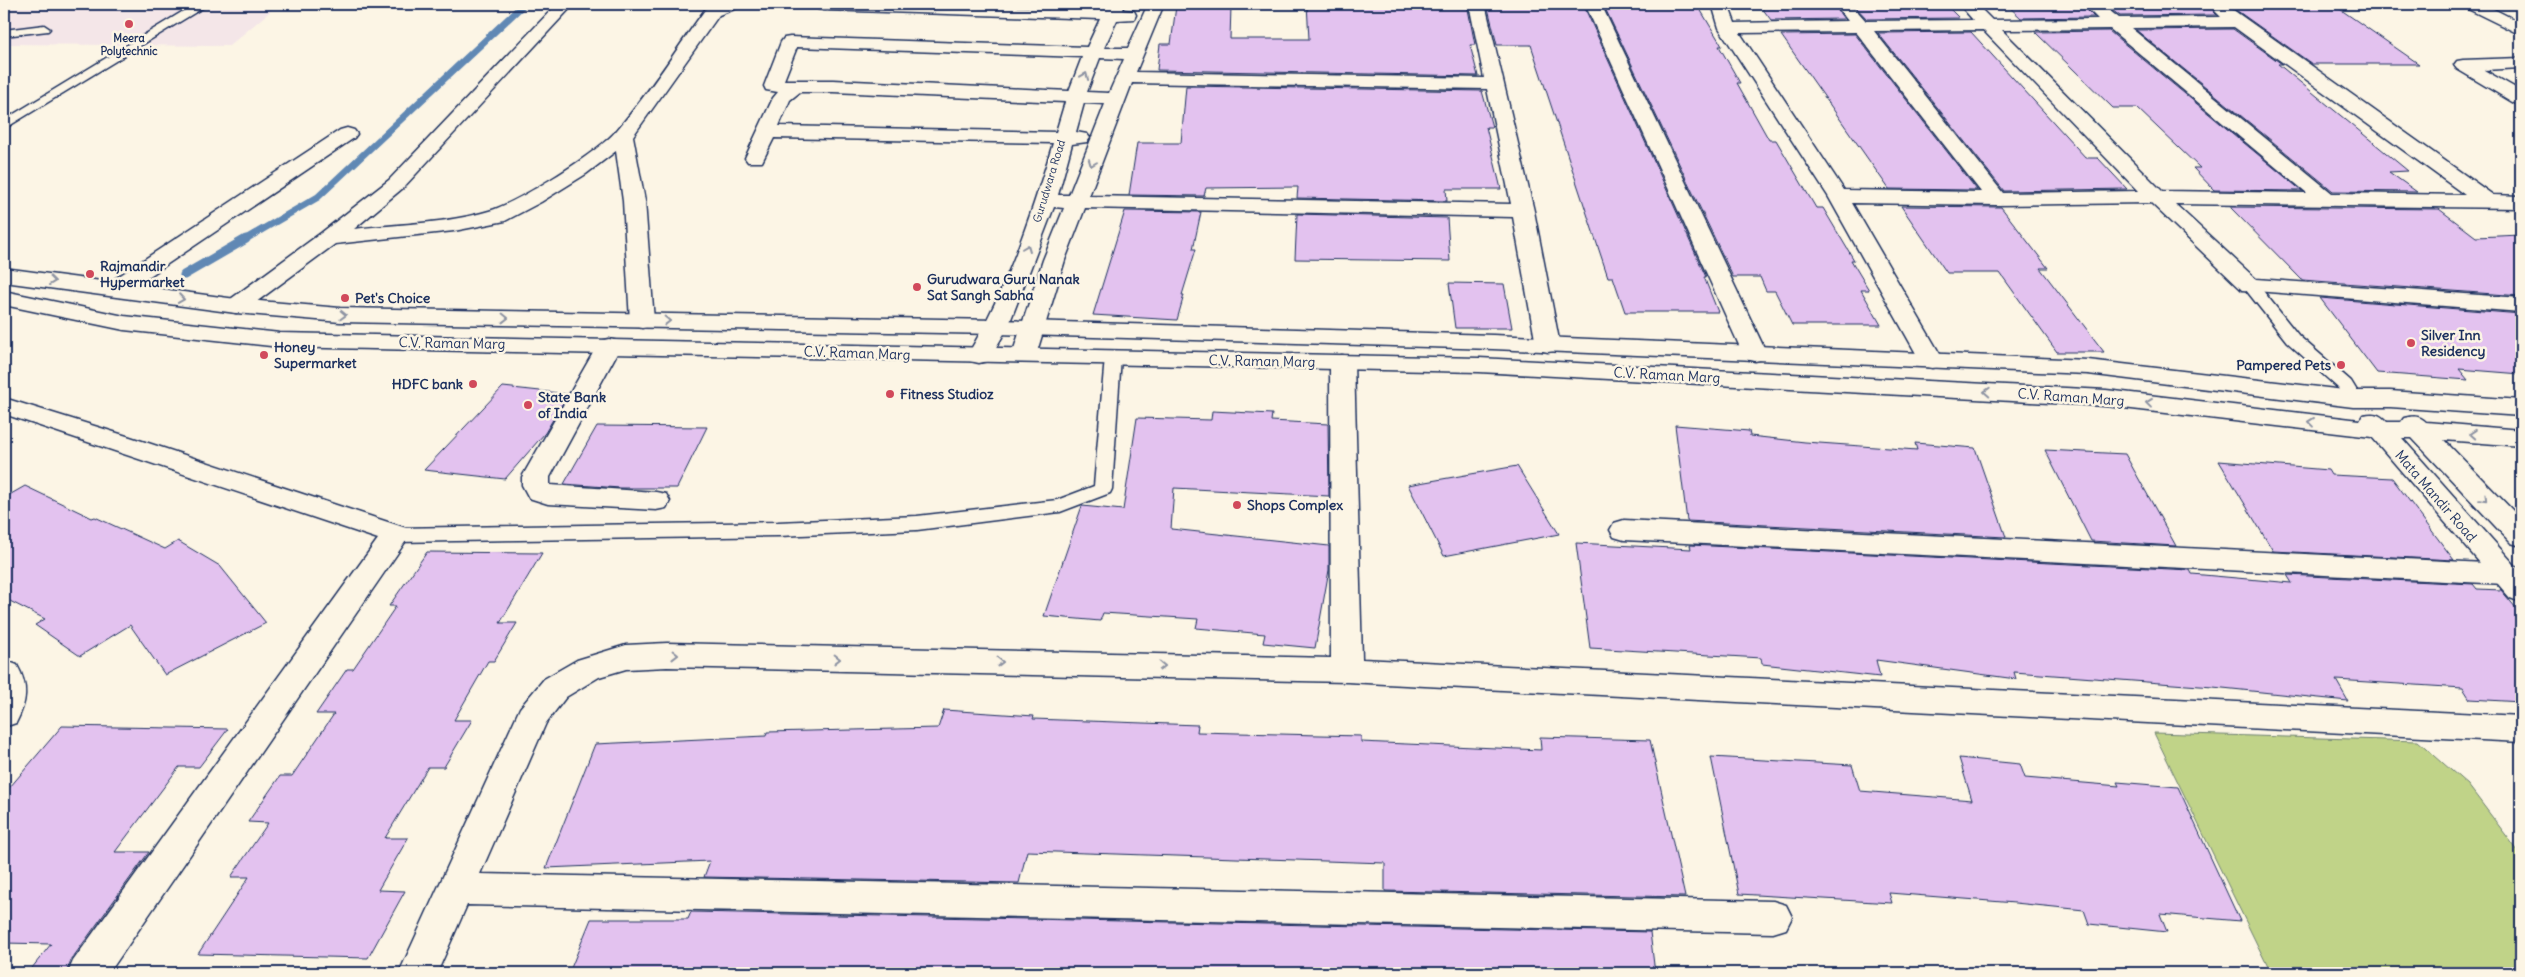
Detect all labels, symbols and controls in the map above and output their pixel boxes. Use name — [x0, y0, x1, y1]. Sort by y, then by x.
marker: Meera Polytechnic — [123, 18, 135, 30]
place label: Meera Polytechnic — [100, 31, 158, 59]
one-way arrow — [1079, 72, 1089, 81]
street label: Gurudwara Road — [1030, 137, 1068, 224]
one-way arrow — [1088, 158, 1098, 166]
one-way arrow — [1021, 244, 1031, 253]
place label: Rajmandir Hypermarket — [100, 257, 185, 291]
marker: Rajmandir Hypermarket — [84, 268, 96, 280]
place label: Gurudwara Guru Nanak Sat Sangh Sabha — [927, 270, 1080, 304]
one-way arrow — [48, 276, 56, 286]
marker: Gurudwara Guru Nanak Sat Sangh Sabha — [911, 281, 923, 293]
place label: Pet's Choice — [355, 289, 431, 307]
marker: Pet's Choice — [339, 292, 351, 304]
one-way arrow — [177, 293, 185, 304]
one-way arrow — [339, 309, 347, 320]
one-way arrow — [502, 313, 509, 323]
one-way arrow — [664, 316, 672, 326]
place label: Silver Inn Residency — [2421, 326, 2486, 360]
street label: C.V. Raman Marg — [398, 333, 506, 353]
marker: Silver Inn Residency — [2405, 337, 2417, 349]
place label: Honey Supermarket — [274, 338, 357, 372]
street label: C.V. Raman Marg — [803, 342, 911, 364]
marker: Honey Supermarket — [258, 349, 270, 361]
street label: C.V. Raman Marg — [1208, 351, 1316, 371]
place label: Pampered Pets — [2236, 356, 2332, 374]
marker: Pampered Pets — [2335, 359, 2347, 371]
street label: C.V. Raman Marg — [1613, 363, 1721, 387]
place label: HDFC bank — [392, 375, 463, 393]
marker: HDFC bank — [467, 378, 479, 390]
street label: C.V. Raman Marg — [2017, 384, 2125, 410]
place label: Fitness Studioz — [900, 385, 994, 403]
one-way arrow — [1983, 386, 1991, 397]
place label: State Bank of India — [538, 388, 606, 422]
marker: Fitness Studioz — [884, 388, 896, 400]
one-way arrow — [2145, 398, 2153, 409]
marker: State Bank of India — [522, 399, 534, 411]
one-way arrow — [2306, 417, 2314, 428]
one-way arrow — [2468, 429, 2476, 440]
street label: Mata Mandir Road — [2391, 446, 2481, 546]
one-way arrow — [2478, 492, 2487, 501]
place label: Shops Complex — [1247, 496, 1343, 514]
marker: Shops Complex — [1231, 499, 1243, 511]
one-way arrow — [671, 650, 679, 660]
one-way arrow — [833, 653, 841, 664]
one-way arrow — [996, 657, 1004, 667]
one-way arrow — [1158, 661, 1166, 671]

